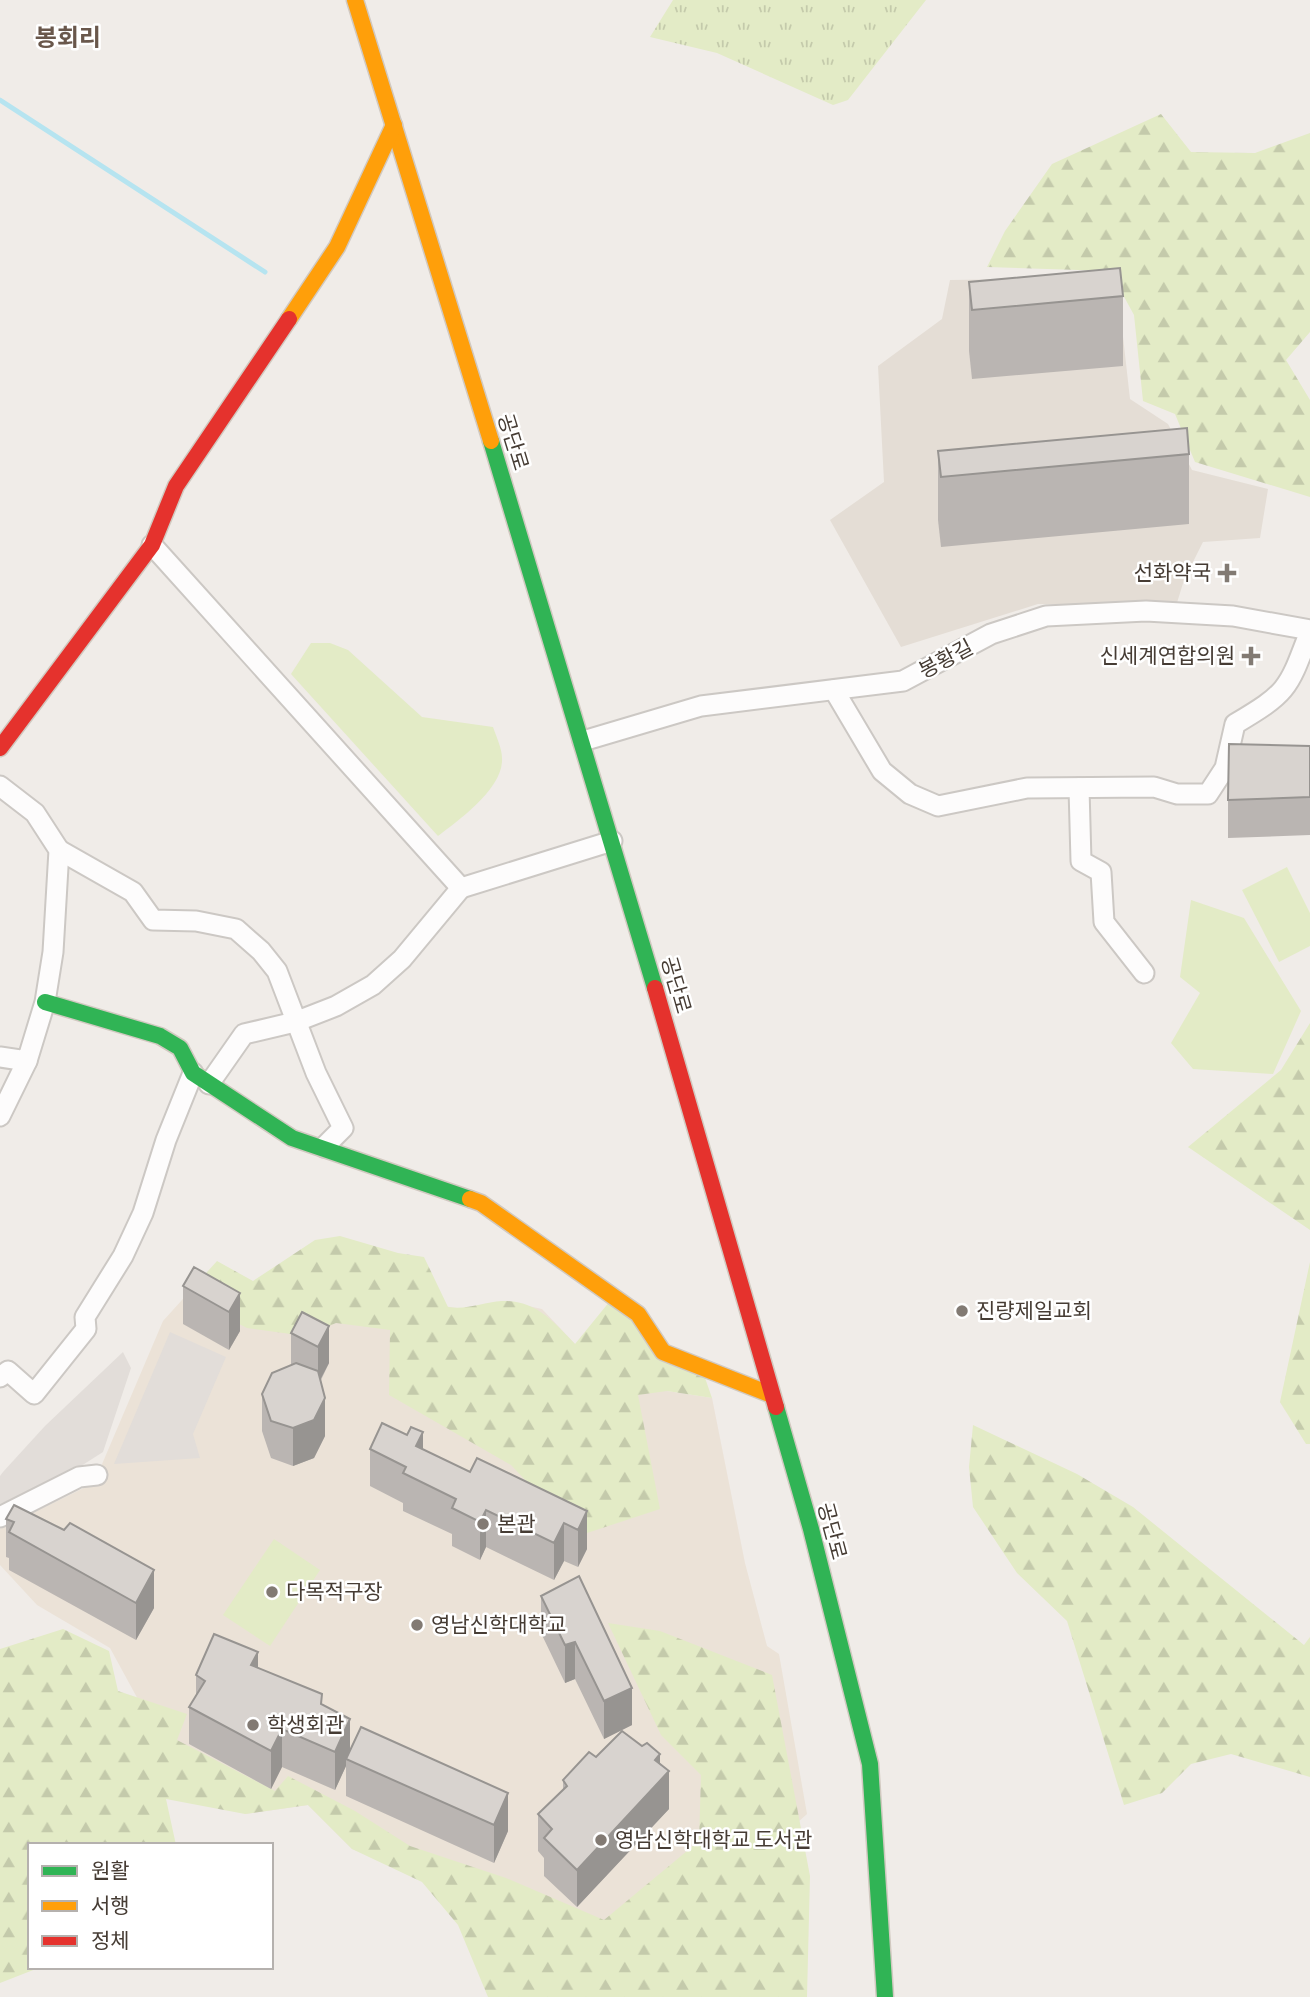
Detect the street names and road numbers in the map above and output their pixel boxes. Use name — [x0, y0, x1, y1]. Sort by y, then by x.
street label: 공단로 — [494, 410, 535, 473]
street label: 봉황길 — [914, 633, 977, 682]
street label: 공단로 — [657, 953, 697, 1016]
street label: 공단로 — [814, 1499, 853, 1562]

